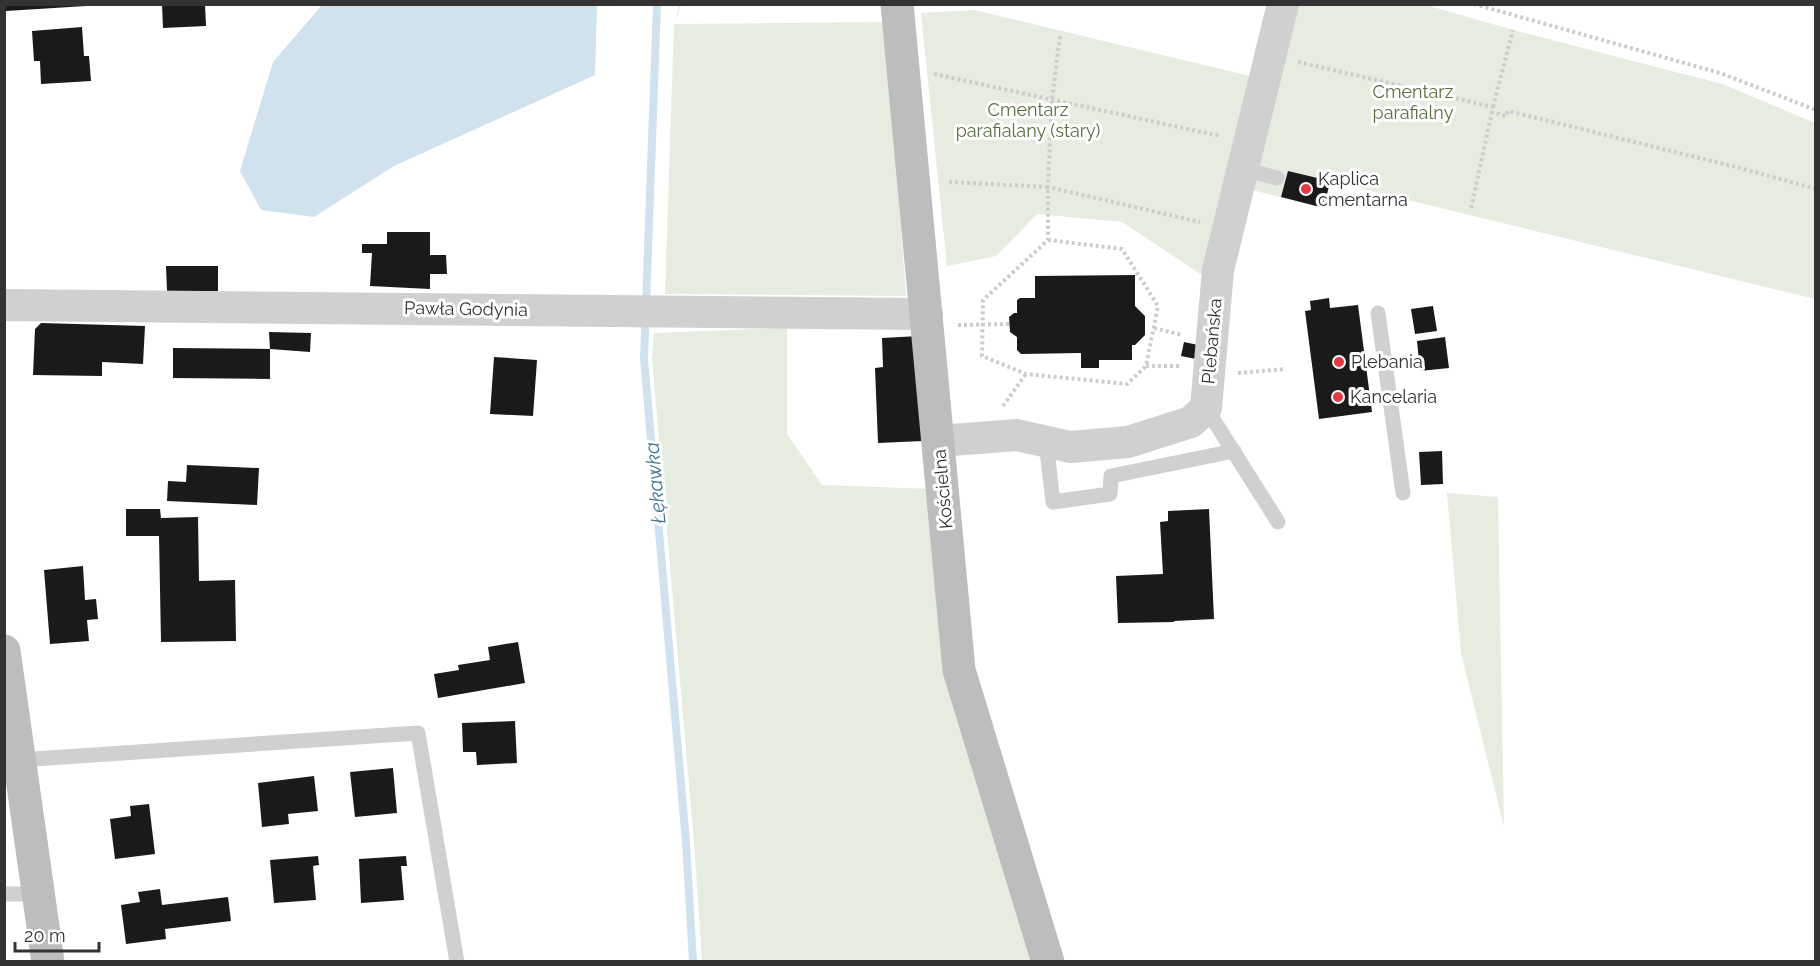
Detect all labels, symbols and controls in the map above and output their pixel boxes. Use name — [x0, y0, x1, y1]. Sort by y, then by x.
park label: Cmentarz parafialny — [1373, 81, 1454, 123]
park label: Cmentarz parafialany (stary) — [956, 99, 1101, 141]
place label: Kaplica cmentarna — [1318, 168, 1408, 210]
marker: Kaplica cmentarna — [1299, 182, 1313, 196]
street label: Pawła Godynia — [404, 297, 528, 320]
street label: Plebańska — [1197, 297, 1226, 385]
place label: Plebania — [1351, 351, 1423, 372]
marker: Plebania — [1332, 355, 1346, 369]
place label: Kancelaria — [1350, 386, 1437, 407]
marker: Kancelaria — [1331, 390, 1345, 404]
water label: Łękawka — [639, 441, 671, 525]
street label: Kościelna — [929, 448, 956, 530]
scale bar — [15, 915, 99, 953]
text: 20 m — [24, 925, 66, 946]

